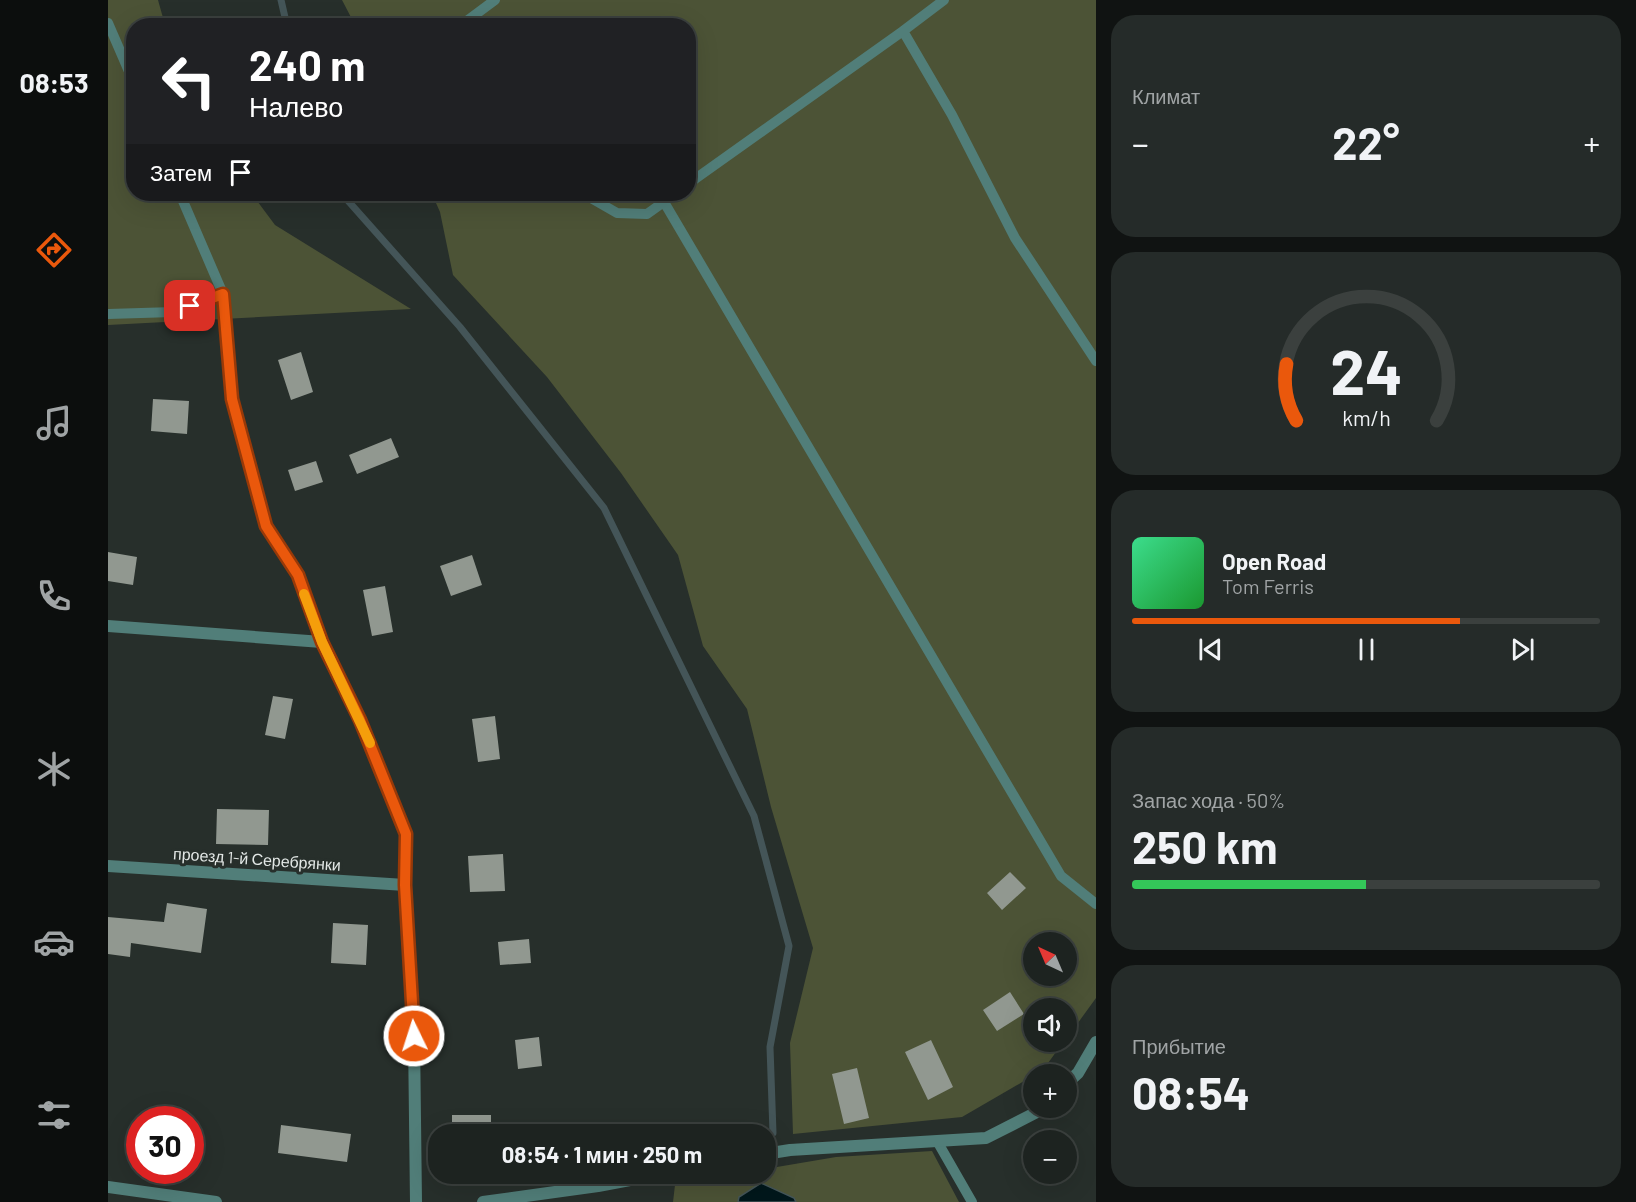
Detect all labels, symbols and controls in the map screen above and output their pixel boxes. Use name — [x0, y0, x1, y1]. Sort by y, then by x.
text: 240 m — [249, 39, 365, 89]
icon: left — [150, 42, 228, 120]
text: 08:53 — [20, 66, 88, 98]
text: Климат — [1132, 84, 1200, 108]
text: Налево — [249, 90, 343, 122]
text: 22° — [1332, 115, 1400, 169]
text: − — [1132, 123, 1149, 163]
text: + — [1583, 123, 1600, 163]
icon: arrive — [224, 156, 257, 189]
text: Затем — [150, 159, 212, 185]
icon: directions — [33, 229, 75, 271]
pin — [164, 280, 215, 331]
icon: arrive — [173, 289, 206, 322]
text: 24 — [1330, 333, 1402, 407]
icon: music — [33, 402, 75, 444]
text: km/h — [1342, 405, 1390, 430]
text: Open Road — [1222, 548, 1326, 574]
text: Tom Ferris — [1222, 574, 1314, 598]
icon: phone — [33, 575, 75, 617]
icon: previous — [1194, 633, 1227, 666]
icon: pause — [1350, 633, 1383, 666]
icon: next — [1506, 633, 1539, 666]
icon: climate — [33, 748, 75, 790]
text: Запас хода · 50% — [1132, 788, 1285, 812]
text: 250 km — [1132, 819, 1278, 873]
street label: проезд 1-й Серебрянки — [173, 843, 341, 874]
icon: car — [33, 921, 75, 963]
north arrow — [1023, 932, 1077, 986]
map controls — [1023, 932, 1077, 1184]
button: sound — [1023, 998, 1077, 1052]
position arrow — [382, 1004, 446, 1068]
text: Прибытие — [1132, 1034, 1226, 1058]
button: + — [1023, 1064, 1077, 1118]
text: 08:54 — [1132, 1065, 1250, 1119]
icon: filters — [33, 1094, 75, 1136]
speed limit sign: 30 — [126, 1106, 204, 1184]
button: − — [1023, 1130, 1077, 1184]
text: 08:54 · 1 мин · 250 m — [502, 1141, 702, 1167]

